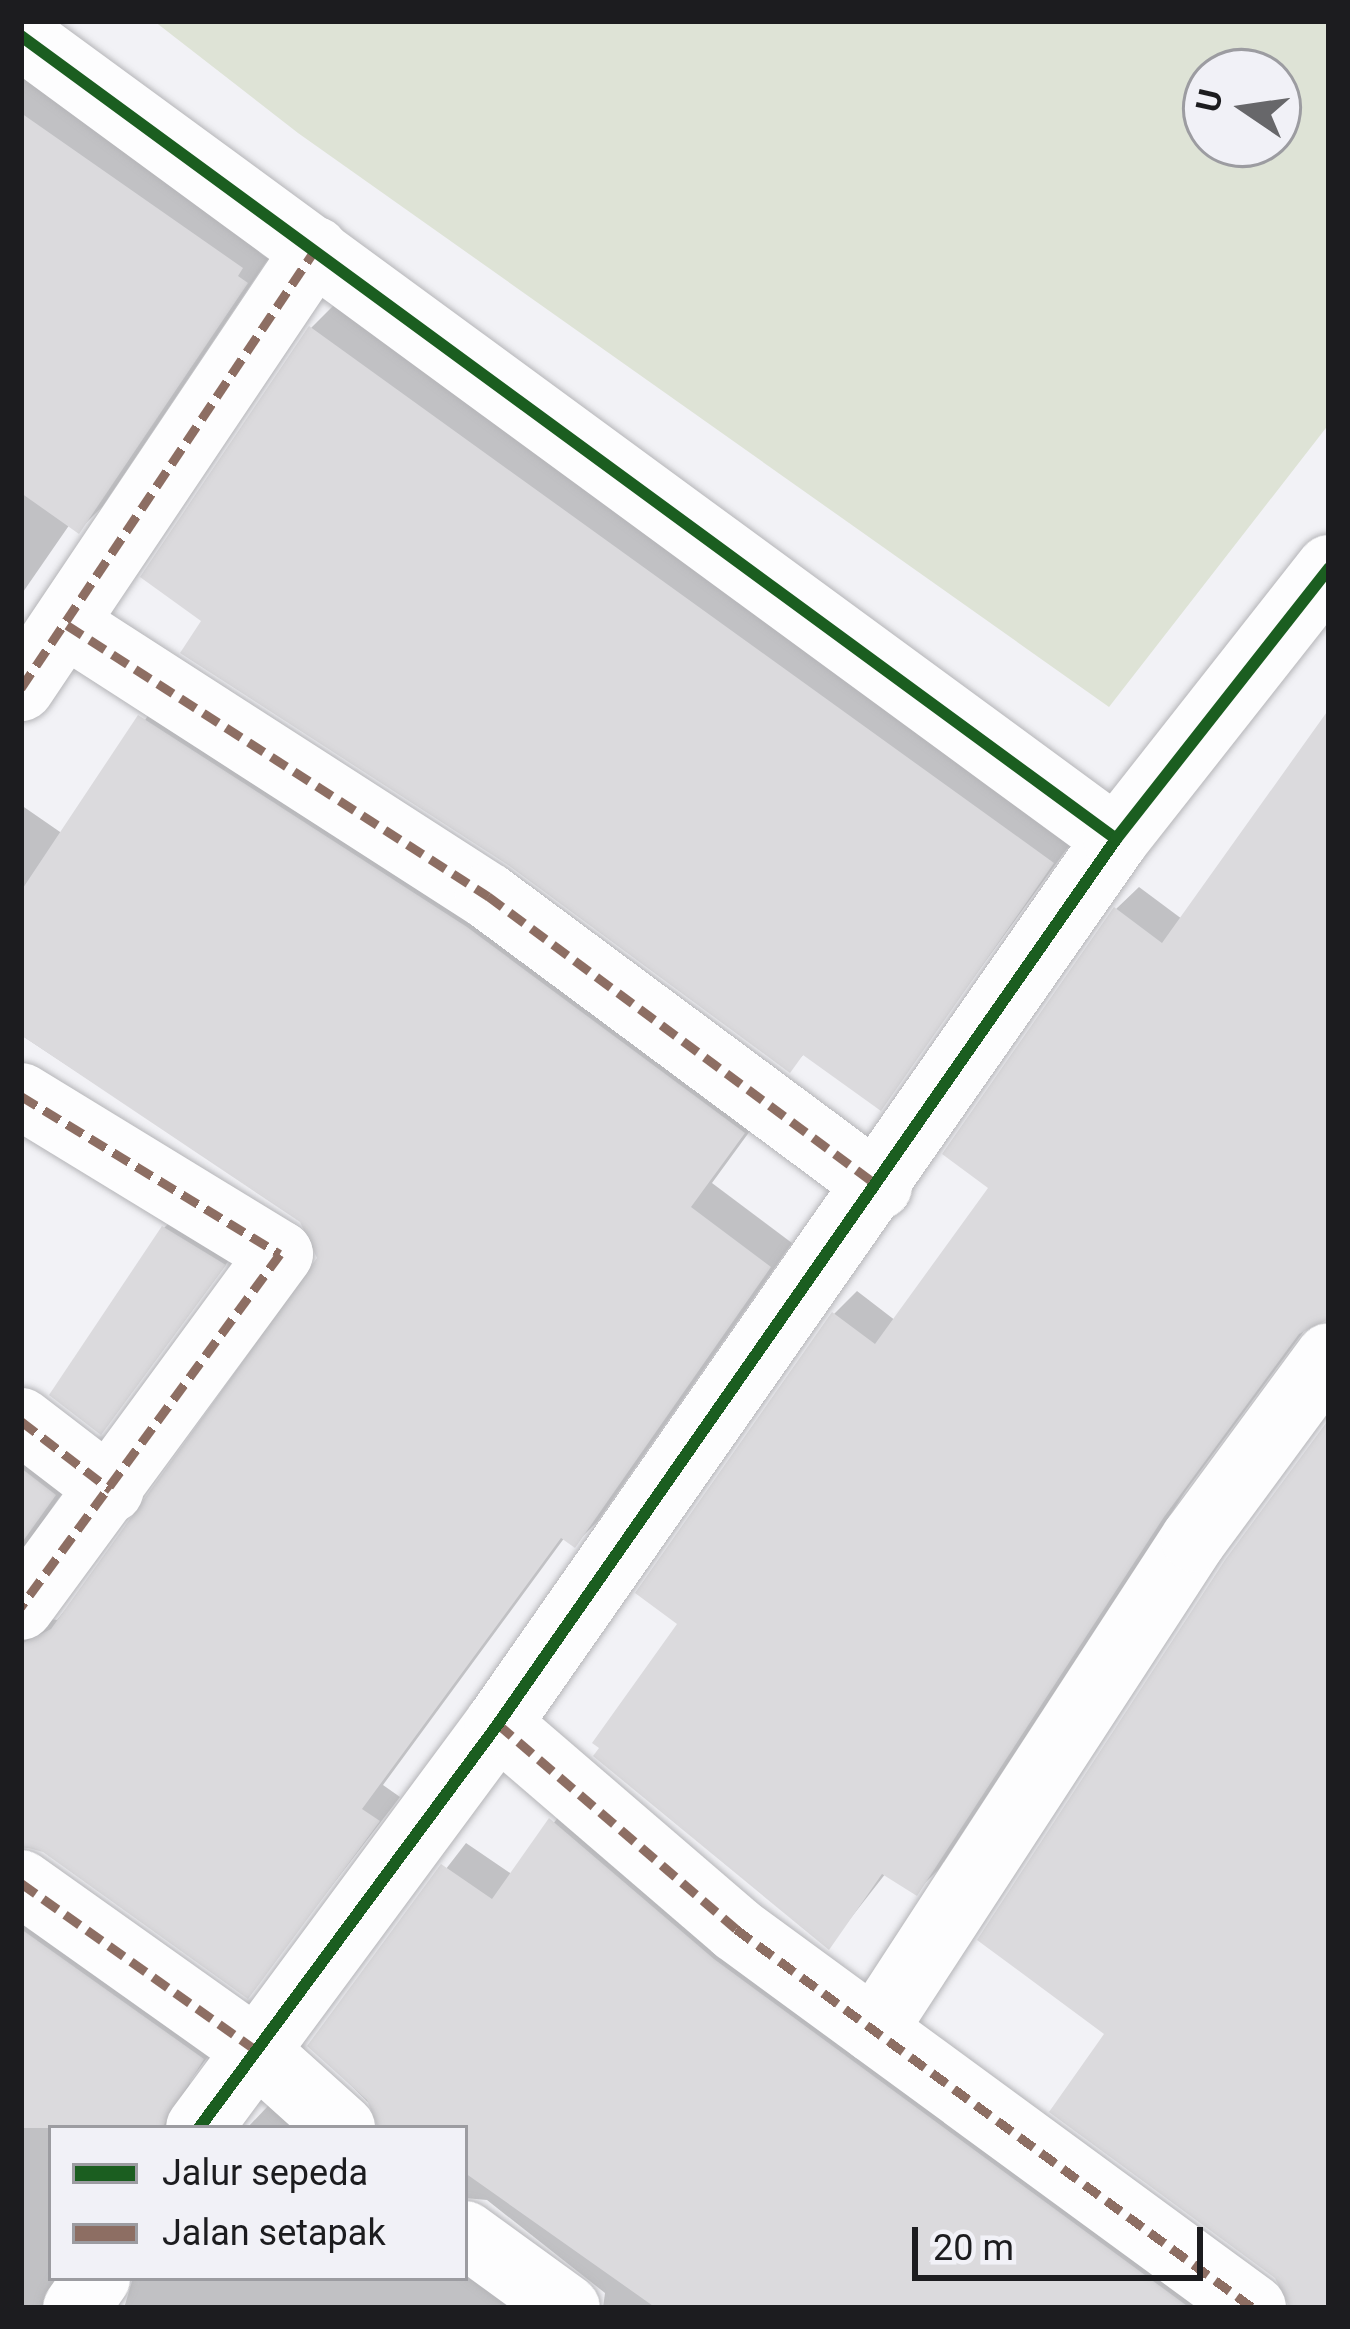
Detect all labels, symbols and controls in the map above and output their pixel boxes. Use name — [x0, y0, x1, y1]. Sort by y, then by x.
north arrow — [1182, 48, 1302, 168]
text: U — [1188, 85, 1231, 115]
legend — [48, 2125, 468, 2281]
text: Jalur sepeda — [162, 2152, 368, 2194]
scale bar — [918, 2203, 1209, 2277]
text: Jalan setapak — [162, 2212, 386, 2254]
text: 20 m — [933, 2227, 1014, 2269]

